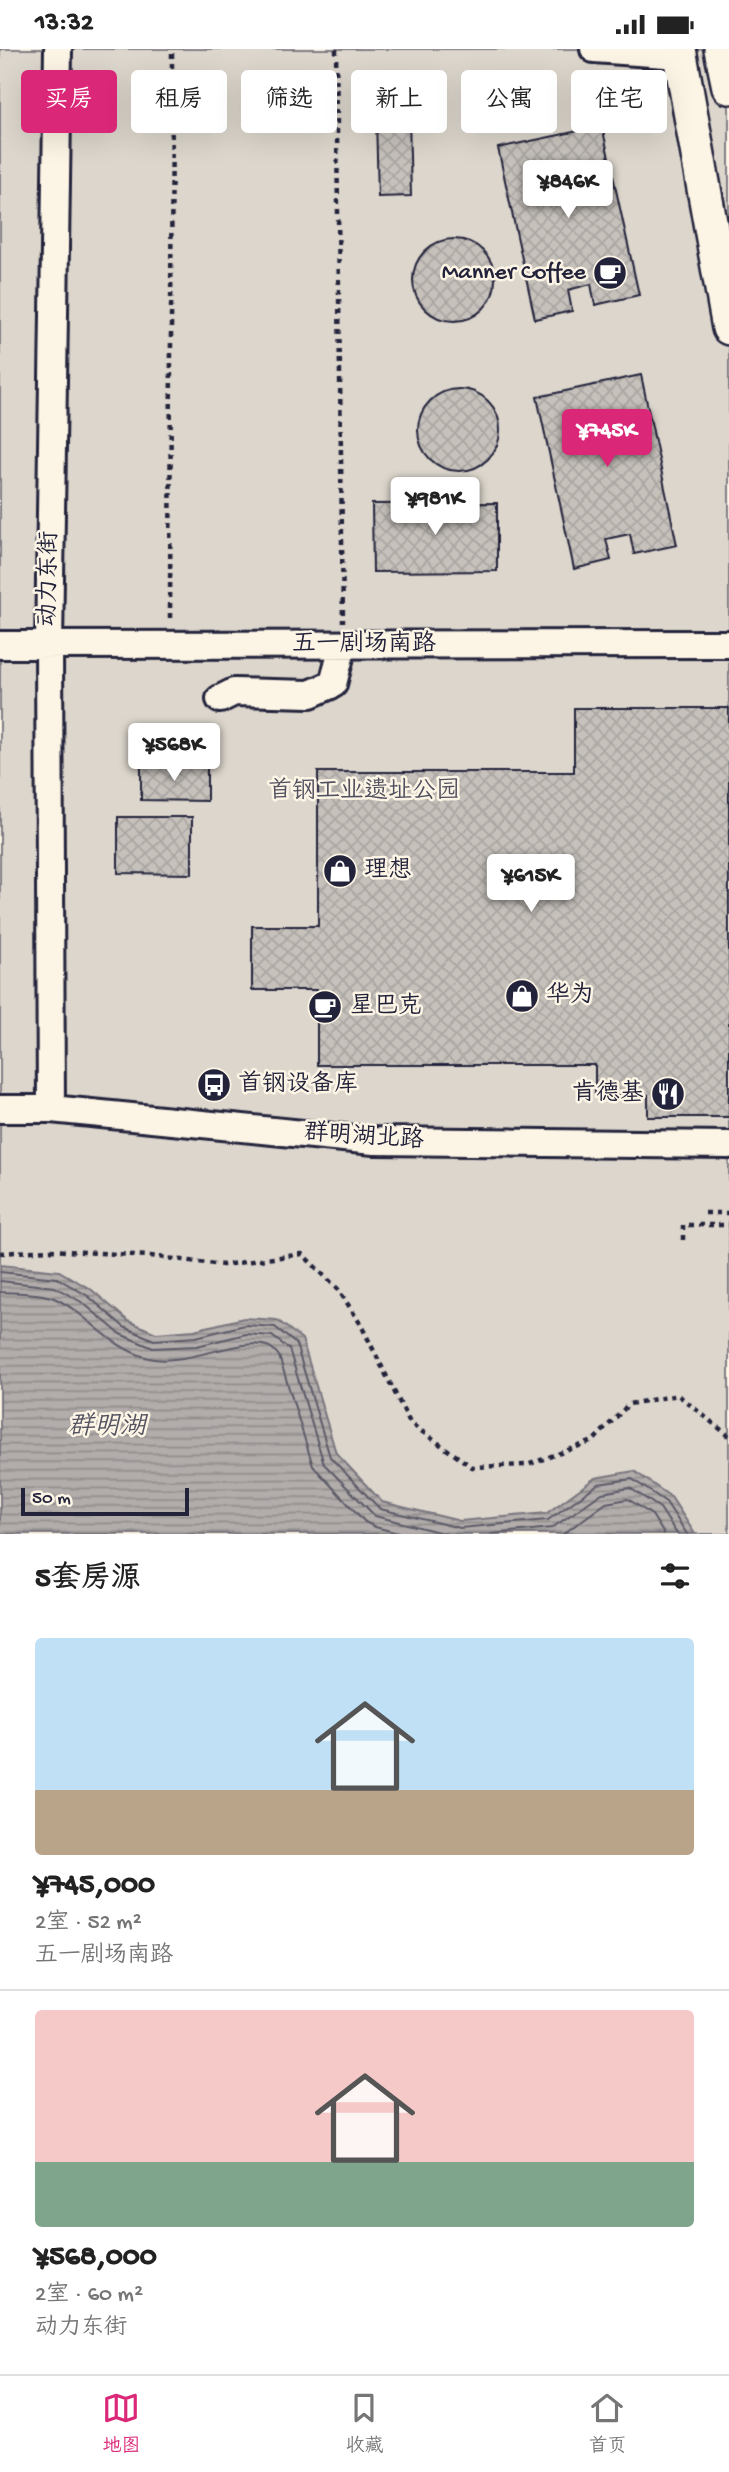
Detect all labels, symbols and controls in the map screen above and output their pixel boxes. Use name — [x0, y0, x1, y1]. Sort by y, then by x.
text: 13:32 — [35, 9, 93, 40]
chip: 买房 — [21, 70, 117, 133]
chip: 租房 — [131, 70, 227, 133]
chip: 筛选 — [241, 70, 337, 133]
chip: 新上 — [351, 70, 447, 133]
chip: 公寓 — [461, 70, 557, 133]
chip: 住宅 — [571, 70, 667, 133]
pin: ¥846K — [519, 160, 617, 220]
text: ¥846K — [539, 169, 597, 196]
cafe icon: Manner Coffee — [591, 254, 629, 292]
place label: Manner Coffee — [442, 259, 587, 288]
pin: ¥745K — [558, 409, 656, 469]
text: ¥745K — [578, 418, 636, 445]
pin: ¥981K — [386, 477, 484, 537]
text: ¥981K — [407, 486, 463, 513]
street label: 动力东街 — [34, 531, 65, 627]
street label: 五一剧场南路 — [292, 629, 436, 660]
pin: ¥568K — [125, 723, 223, 783]
text: ¥568K — [144, 732, 204, 759]
park label: 首钢工业遗址公园 — [268, 777, 460, 807]
shop icon: 理想 — [321, 852, 359, 890]
pin: ¥615K — [482, 855, 580, 914]
place label: 理想 — [364, 856, 412, 886]
text: ¥615K — [503, 863, 559, 890]
shop icon: 华为 — [503, 977, 541, 1015]
place label: 华为 — [546, 981, 594, 1011]
cafe icon: 星巴克 — [306, 988, 344, 1026]
place label: 星巴克 — [350, 992, 422, 1022]
bus stop icon: 首钢设备库 — [195, 1066, 233, 1104]
place label: 首钢设备库 — [238, 1070, 358, 1100]
restaurant icon: 肯德基 — [649, 1075, 687, 1113]
place label: 肯德基 — [572, 1079, 644, 1109]
street label: 群明湖北路 — [303, 1117, 425, 1157]
water label: 群明湖 — [68, 1411, 149, 1444]
scale bar — [21, 1485, 189, 1517]
text: 50 m — [32, 1488, 71, 1511]
icon: filters — [656, 1557, 694, 1595]
text: 5套房源 — [35, 1563, 141, 1598]
icon: home — [302, 1683, 428, 1809]
text: ¥745,000 — [35, 1869, 155, 1904]
text: 2室 · 52 m² — [35, 1910, 142, 1937]
text: 五一剧场南路 — [35, 1943, 173, 1970]
icon: home — [302, 2055, 428, 2181]
text: ¥568,000 — [35, 2241, 157, 2276]
text: 2室 · 60 m² — [35, 2282, 143, 2309]
text: 动力东街 — [35, 2315, 127, 2342]
tab: 地图 — [102, 2389, 141, 2459]
tab: 收藏 — [345, 2389, 384, 2459]
tab: 首页 — [588, 2389, 627, 2459]

